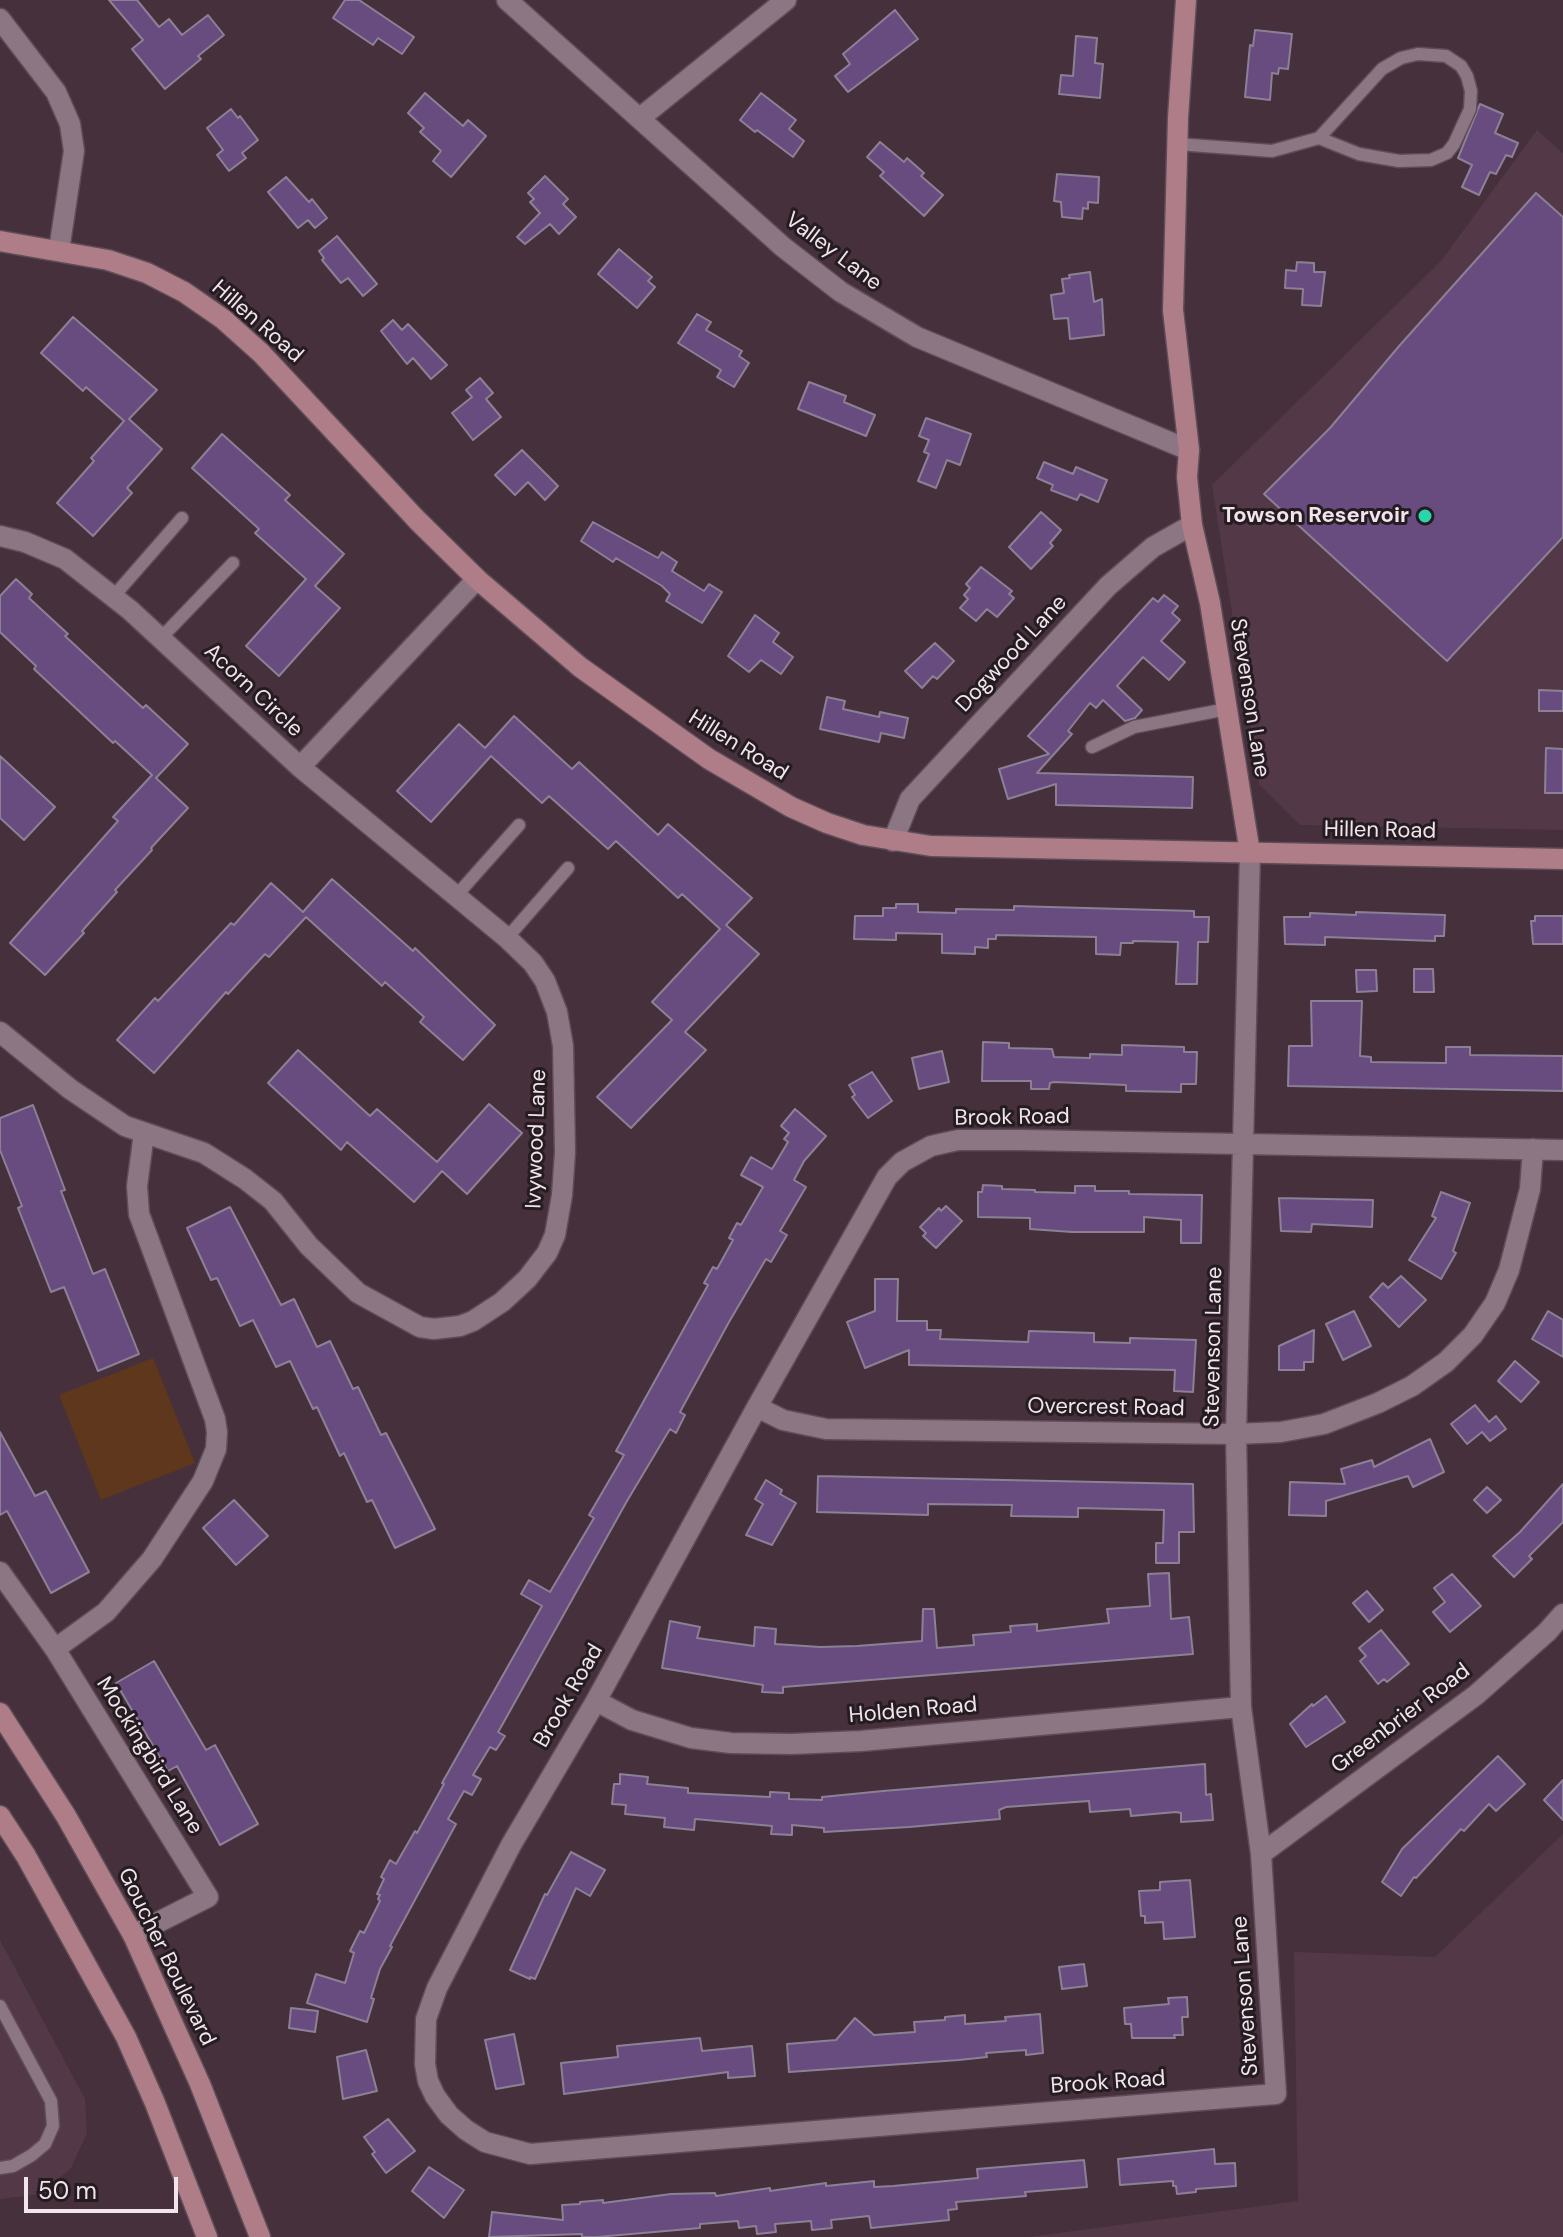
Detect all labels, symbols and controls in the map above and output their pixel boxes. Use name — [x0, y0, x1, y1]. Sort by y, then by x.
street label: Valley Lane — [779, 207, 887, 297]
street label: Hillen Road — [206, 275, 308, 369]
place label: Towson Reservoir — [1222, 503, 1409, 529]
marker: Towson Reservoir — [1416, 507, 1434, 525]
street label: Dogwood Lane — [951, 590, 1073, 718]
street label: Stevenson Lane — [1223, 617, 1275, 779]
street label: Acorn Circle — [198, 639, 308, 743]
street label: Hillen Road — [683, 705, 793, 787]
street label: Hillen Road — [1324, 817, 1436, 845]
street label: Ivywood Lane — [521, 1069, 553, 1209]
street label: Brook Road — [954, 1104, 1070, 1132]
street label: Stevenson Lane — [1199, 1267, 1229, 1427]
street label: Overcrest Road — [1027, 1393, 1185, 1423]
street label: Brook Road — [529, 1640, 609, 1752]
street label: Greenbrier Road — [1326, 1658, 1476, 1780]
street label: Mockingbird Lane — [90, 1672, 208, 1840]
street label: Holden Road — [848, 1692, 978, 1730]
street label: Goucher Boulevard — [112, 1864, 220, 2050]
street label: Stevenson Lane — [1227, 1915, 1265, 2077]
street label: Brook Road — [1050, 2066, 1166, 2100]
scale bar — [28, 2161, 182, 2211]
text: 50 m — [38, 2175, 97, 2206]

